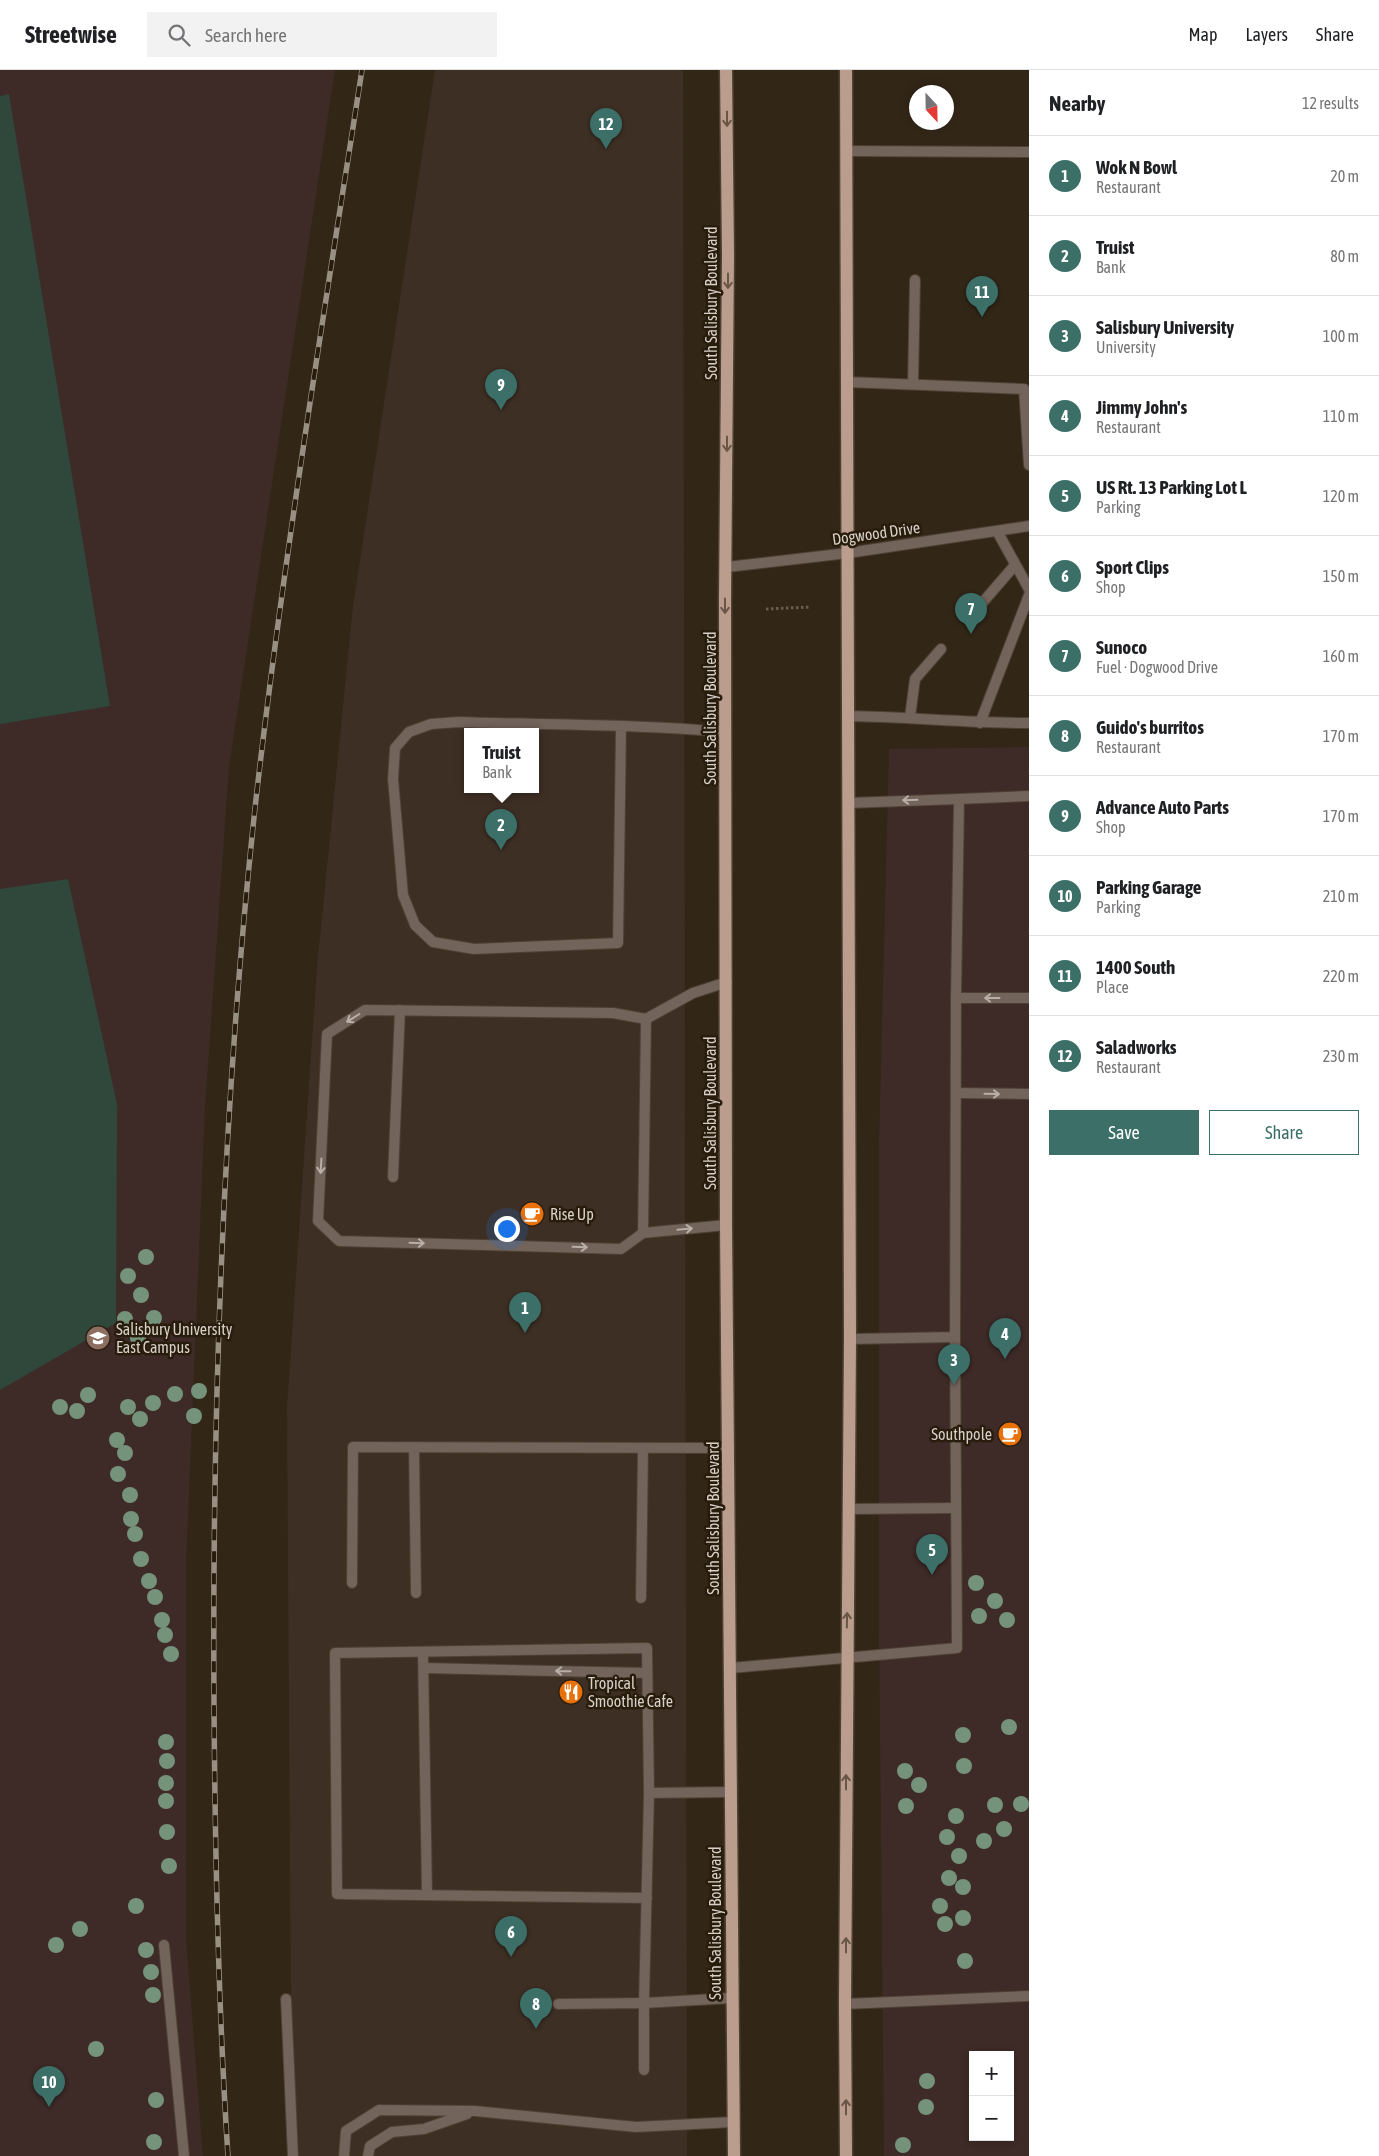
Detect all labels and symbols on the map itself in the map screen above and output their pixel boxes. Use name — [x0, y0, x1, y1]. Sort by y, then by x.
north arrow — [909, 85, 954, 130]
pin: 12 — [590, 108, 622, 149]
one-way arrow — [722, 110, 732, 126]
street label: South Salisbury Boulevard — [702, 226, 721, 380]
one-way arrow — [723, 272, 733, 289]
pin: 11 — [966, 276, 998, 317]
pin: 9 — [485, 369, 517, 410]
one-way arrow — [722, 435, 732, 451]
street label: Dogwood Drive — [831, 518, 921, 549]
pin: 7 — [955, 593, 987, 634]
one-way arrow — [720, 598, 730, 614]
street label: South Salisbury Boulevard — [701, 631, 720, 785]
one-way arrow — [903, 796, 919, 805]
pin: 2 — [485, 809, 517, 850]
one-way arrow — [985, 993, 1001, 1003]
one-way arrow — [347, 1013, 361, 1023]
street label: South Salisbury Boulevard — [701, 1036, 720, 1190]
one-way arrow — [984, 1089, 1000, 1099]
one-way arrow — [316, 1157, 325, 1173]
cafe icon: Rise Up — [519, 1201, 545, 1227]
place label: Rise Up — [550, 1205, 594, 1224]
your location — [494, 1216, 520, 1242]
one-way arrow — [677, 1224, 693, 1234]
one-way arrow — [408, 1238, 425, 1248]
one-way arrow — [571, 1243, 587, 1252]
pin: 1 — [509, 1292, 541, 1333]
pin: 4 — [989, 1318, 1021, 1359]
place label: Salisbury University East Campus — [116, 1320, 233, 1357]
school or university icon: Salisbury University East Campus — [85, 1325, 111, 1351]
pin: 3 — [938, 1344, 970, 1385]
cafe icon: Southpole — [997, 1421, 1023, 1447]
place label: Southpole — [931, 1425, 992, 1444]
street label: South Salisbury Boulevard — [704, 1441, 723, 1595]
pin: 5 — [916, 1534, 948, 1575]
one-way arrow — [843, 1612, 852, 1628]
one-way arrow — [555, 1667, 571, 1676]
place label: Tropical Smoothie Cafe — [588, 1674, 673, 1710]
restaurant icon: Tropical Smoothie Cafe — [558, 1679, 584, 1705]
one-way arrow — [841, 1775, 851, 1791]
street label: South Salisbury Boulevard — [706, 1846, 725, 2000]
pin: 6 — [495, 1916, 527, 1957]
one-way arrow — [841, 1937, 850, 1953]
pin: 8 — [520, 1988, 552, 2029]
pin: 10 — [33, 2066, 65, 2107]
one-way arrow — [841, 2100, 851, 2116]

